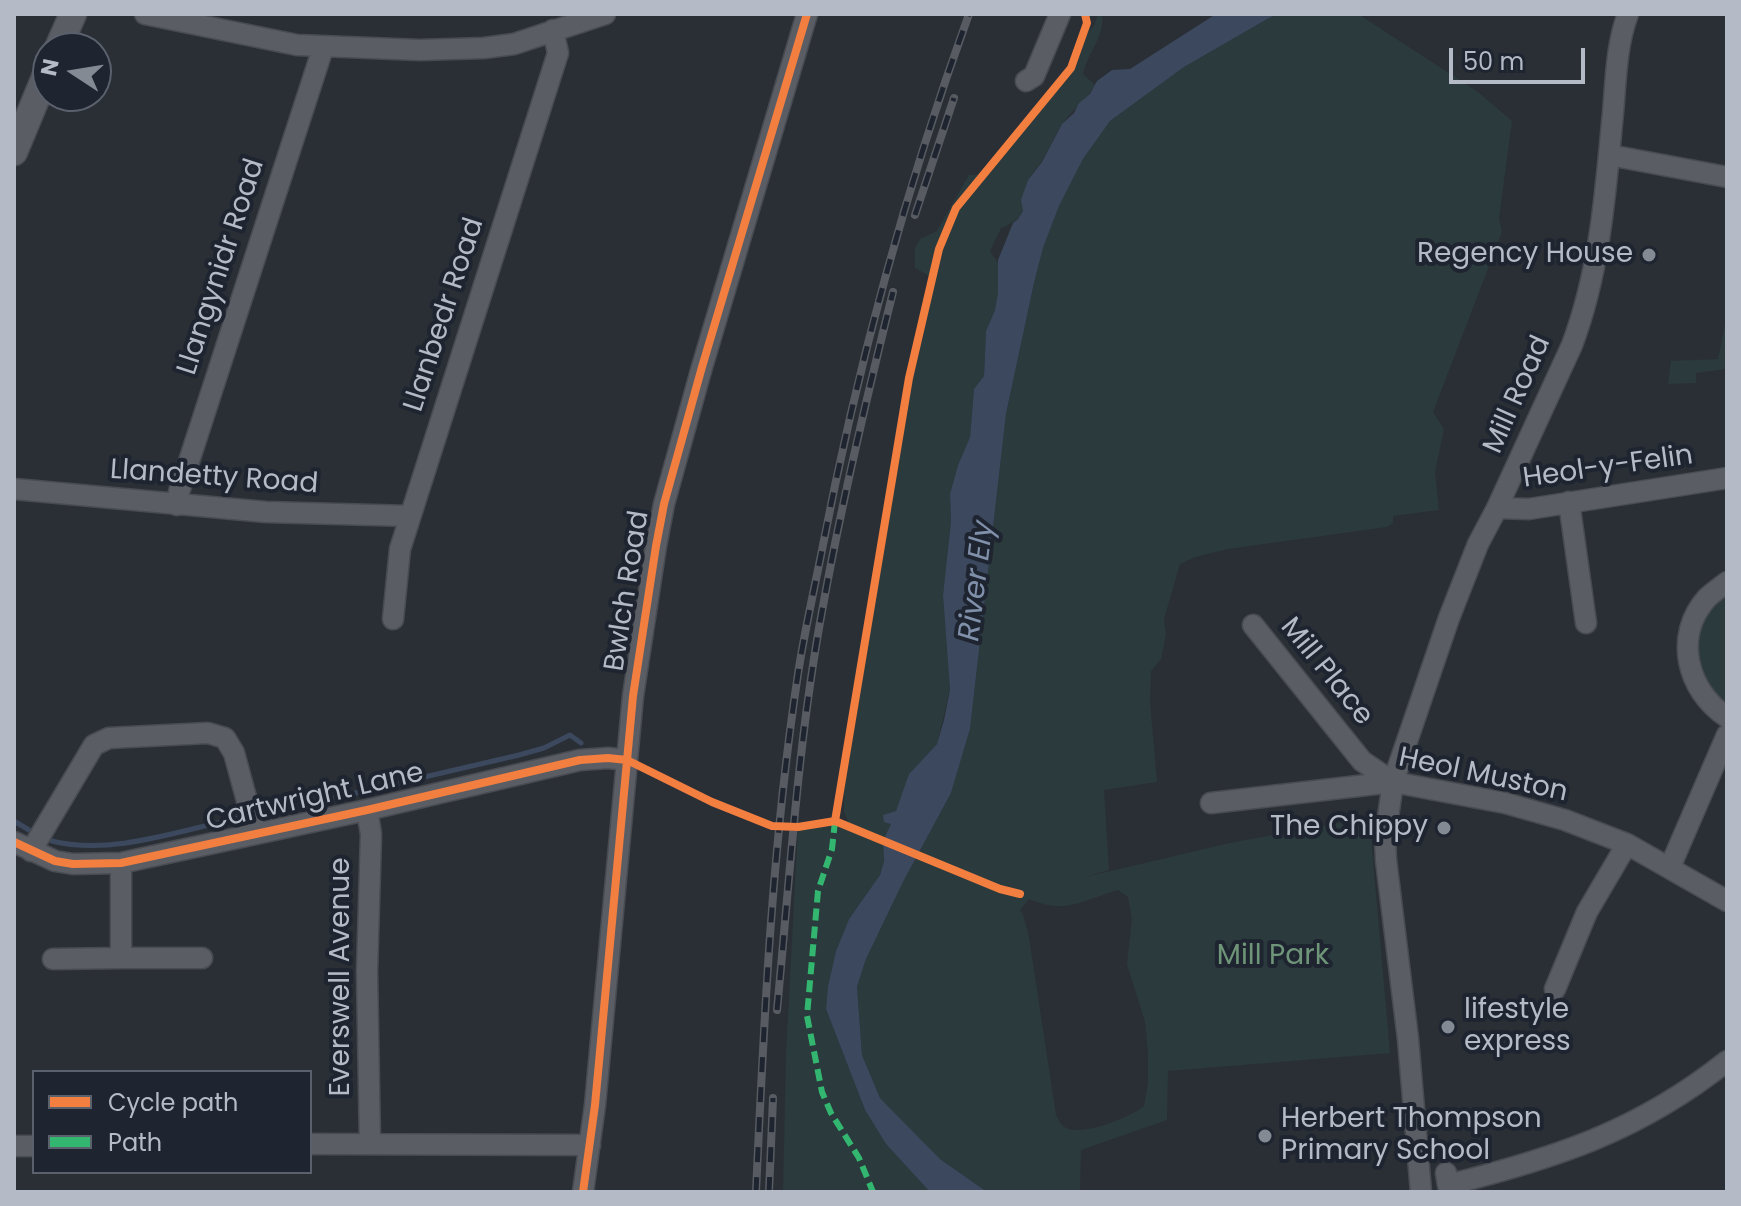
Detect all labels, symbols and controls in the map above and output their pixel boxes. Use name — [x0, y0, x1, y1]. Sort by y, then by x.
north arrow — [32, 32, 112, 112]
scale bar — [1453, 32, 1589, 82]
text: 50 m — [1463, 45, 1524, 78]
text: N — [33, 56, 67, 79]
street label: Llangynidr Road — [171, 155, 273, 379]
street label: Llanbedr Road — [398, 214, 492, 416]
place label: Regency House — [1417, 238, 1633, 272]
marker: Regency House — [1640, 246, 1658, 264]
street label: Mill Road — [1477, 331, 1559, 459]
street label: Heol-y-Felin — [1521, 439, 1695, 497]
street label: Llandetty Road — [109, 454, 319, 502]
street label: Bwlch Road — [599, 508, 657, 674]
water label: River Ely — [953, 519, 1003, 643]
street label: Mill Place — [1272, 611, 1380, 733]
street label: Heol Muston — [1396, 742, 1570, 810]
street label: Cartwright Lane — [203, 757, 427, 839]
place label: The Chippy — [1270, 811, 1428, 845]
marker: The Chippy — [1435, 819, 1453, 837]
street label: Everswell Avenue — [325, 857, 359, 1097]
park label: Mill Park — [1217, 940, 1329, 974]
place label: lifestyle express — [1464, 994, 1571, 1060]
marker: lifestyle express — [1439, 1018, 1457, 1036]
legend — [32, 1070, 312, 1174]
text: Cycle path — [108, 1086, 238, 1119]
place label: Herbert Thompson Primary School — [1281, 1103, 1542, 1169]
text: Path — [108, 1126, 162, 1159]
marker: Herbert Thompson Primary School — [1256, 1127, 1274, 1145]

